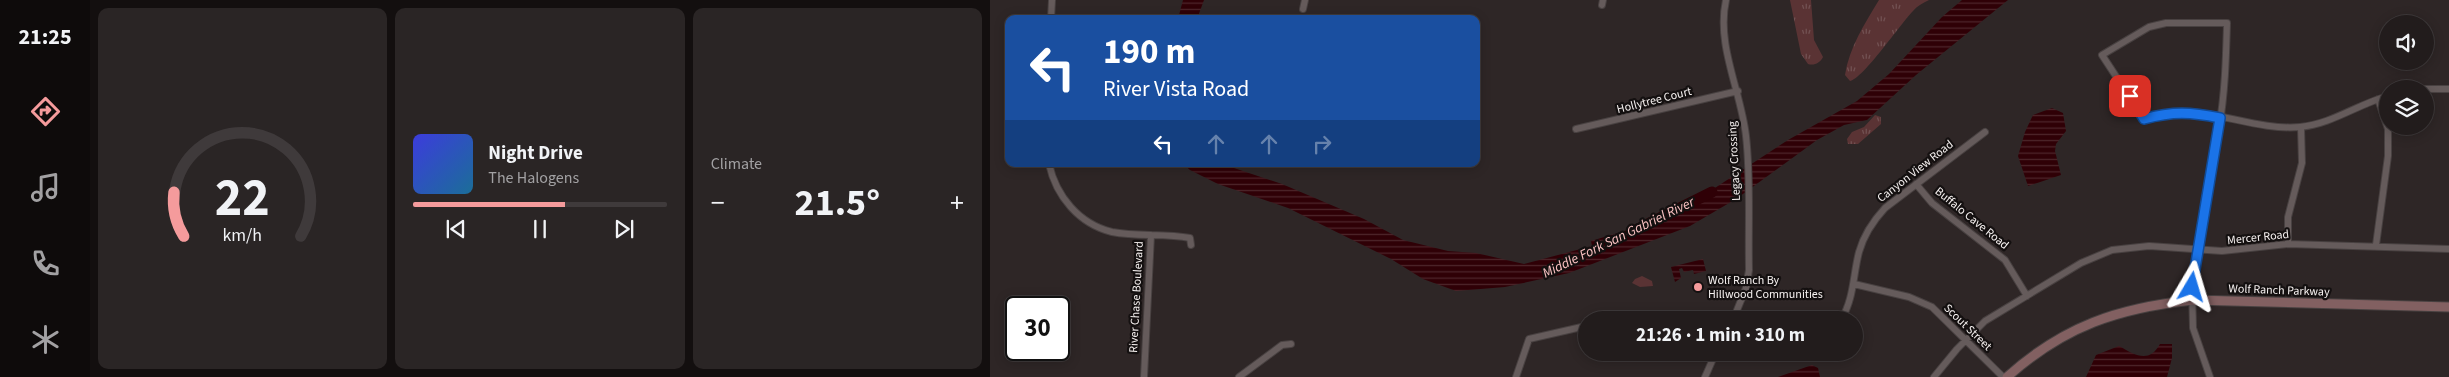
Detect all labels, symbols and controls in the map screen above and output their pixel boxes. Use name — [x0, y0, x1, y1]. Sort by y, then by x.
map controls — [2379, 15, 2434, 135]
button: sound — [2379, 15, 2434, 70]
text: 21:25 — [18, 21, 72, 53]
text: 190 m — [1103, 27, 1195, 77]
icon: left — [1020, 35, 1085, 100]
text: River Vista Road — [1103, 73, 1249, 105]
pin — [2109, 75, 2151, 117]
button: layers — [2379, 80, 2434, 135]
icon: arrive — [2116, 82, 2144, 110]
street label: Hollytree Court — [1615, 83, 1693, 118]
icon: directions — [28, 94, 63, 129]
street label: Legacy Crossing — [1724, 121, 1745, 201]
icon: left — [1149, 130, 1177, 158]
icon: ahead — [1202, 130, 1230, 158]
icon: ahead — [1255, 130, 1283, 158]
icon: right — [1308, 130, 1336, 158]
street label: Canyon View Road — [1874, 136, 1957, 207]
text: Night Drive — [488, 140, 583, 167]
text: Climate — [711, 153, 762, 175]
text: 22 — [215, 162, 270, 236]
text: The Halogens — [488, 167, 579, 189]
icon: music — [28, 170, 63, 205]
text: 21.5° — [795, 176, 880, 230]
text: − — [711, 183, 725, 223]
text: + — [950, 183, 964, 223]
street label: Buffalo Cave Road — [1931, 183, 2012, 254]
water label: Middle Fork San Gabriel River — [1539, 192, 1699, 283]
icon: previous — [442, 215, 470, 243]
icon: pause — [526, 215, 554, 243]
icon: next — [610, 215, 638, 243]
text: km/h — [223, 223, 262, 248]
street label: Mercer Road — [2226, 226, 2290, 249]
street label: River Chase Boulevard — [1125, 241, 1148, 353]
icon: phone — [28, 246, 63, 281]
position arrow — [2165, 260, 2217, 312]
place label: Wolf Ranch By Hillwood Communities — [1708, 272, 1823, 303]
street label: Wolf Ranch Parkway — [2228, 280, 2330, 301]
marker: Wolf Ranch By Hillwood Communities — [1692, 281, 1704, 293]
speed limit sign: 30 — [1005, 296, 1070, 361]
street label: Scout Street — [1940, 300, 1996, 355]
icon: climate — [28, 322, 63, 357]
text: 21:26 · 1 min · 310 m — [1636, 322, 1805, 349]

